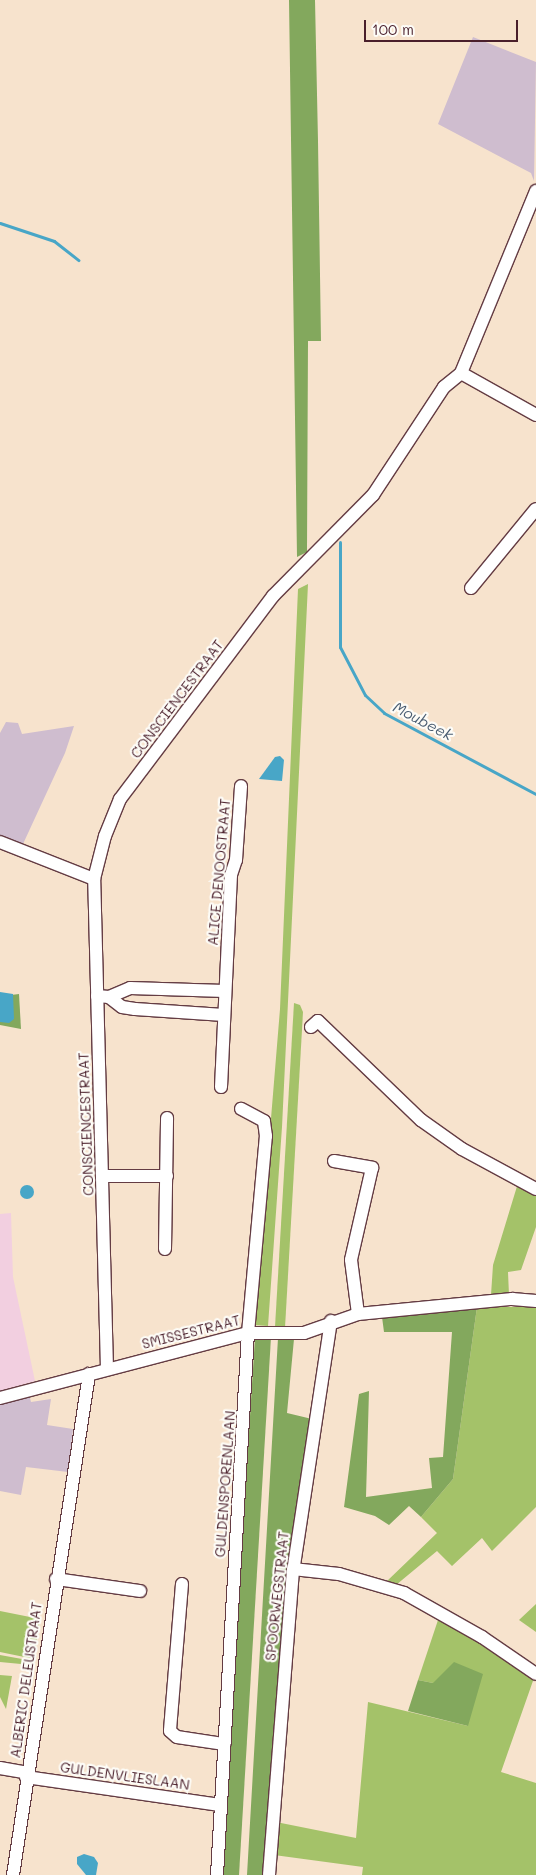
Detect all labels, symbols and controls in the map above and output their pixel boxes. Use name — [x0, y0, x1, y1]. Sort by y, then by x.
scale bar — [366, 10, 520, 42]
text: 100 m — [372, 19, 414, 39]
street label: CONSCIENCESTRAAT — [127, 637, 227, 761]
water label: Moubeek — [390, 698, 456, 744]
street label: ALICE DENOOSTRAAT — [204, 798, 234, 946]
street label: CONSCIENCESTRAAT — [75, 1052, 97, 1196]
street label: SMISSESTRAAT — [140, 1312, 242, 1352]
street label: GULDENSPORENLAAN — [211, 1410, 239, 1558]
street label: SPOORWEGSTRAAT — [262, 1530, 292, 1662]
street label: ALBERIC DELEUSTRAAT — [7, 1601, 45, 1759]
street label: GULDENVLIESLAAN — [59, 1759, 191, 1793]

